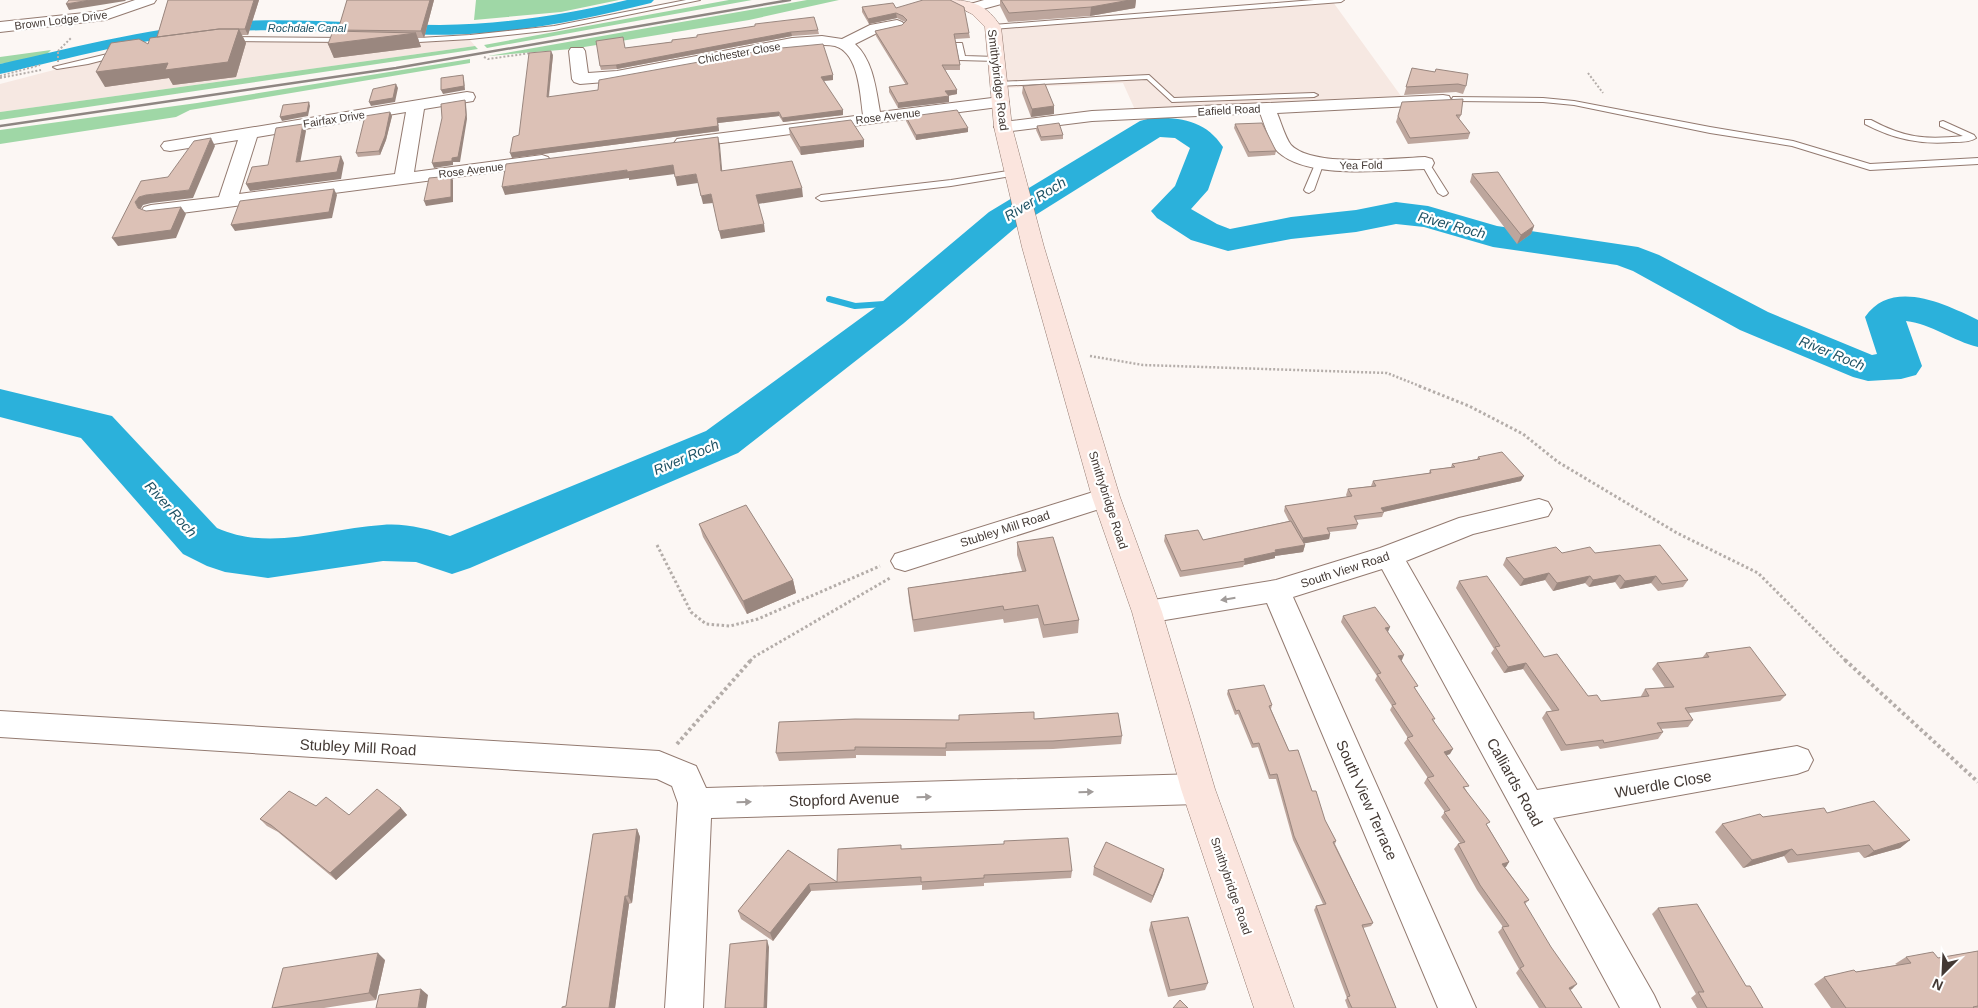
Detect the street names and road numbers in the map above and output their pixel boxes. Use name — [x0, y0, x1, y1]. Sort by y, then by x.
street label: Brown Lodge Drive — [14, 8, 108, 32]
street label: Smithybridge Road — [985, 28, 1011, 132]
street label: Chichester Close — [697, 40, 781, 66]
street label: Eafield Road — [1197, 102, 1261, 118]
street label: Rose Avenue — [855, 106, 921, 126]
street label: Fairfax Drive — [302, 108, 366, 130]
street label: Yea Fold — [1339, 159, 1383, 171]
street label: Rose Avenue — [438, 160, 504, 180]
street label: Smithybridge Road — [1086, 449, 1130, 551]
street label: Stubley Mill Road — [958, 508, 1052, 550]
street label: South View Road — [1299, 549, 1391, 591]
street label: Stubley Mill Road — [299, 735, 417, 759]
street label: Calliards Road — [1484, 735, 1546, 829]
street label: South View Terrace — [1333, 737, 1401, 863]
street label: Wuerdle Close — [1613, 767, 1713, 801]
street label: Stopford Avenue — [788, 789, 900, 809]
street label: Smithybridge Road — [1208, 835, 1254, 937]

